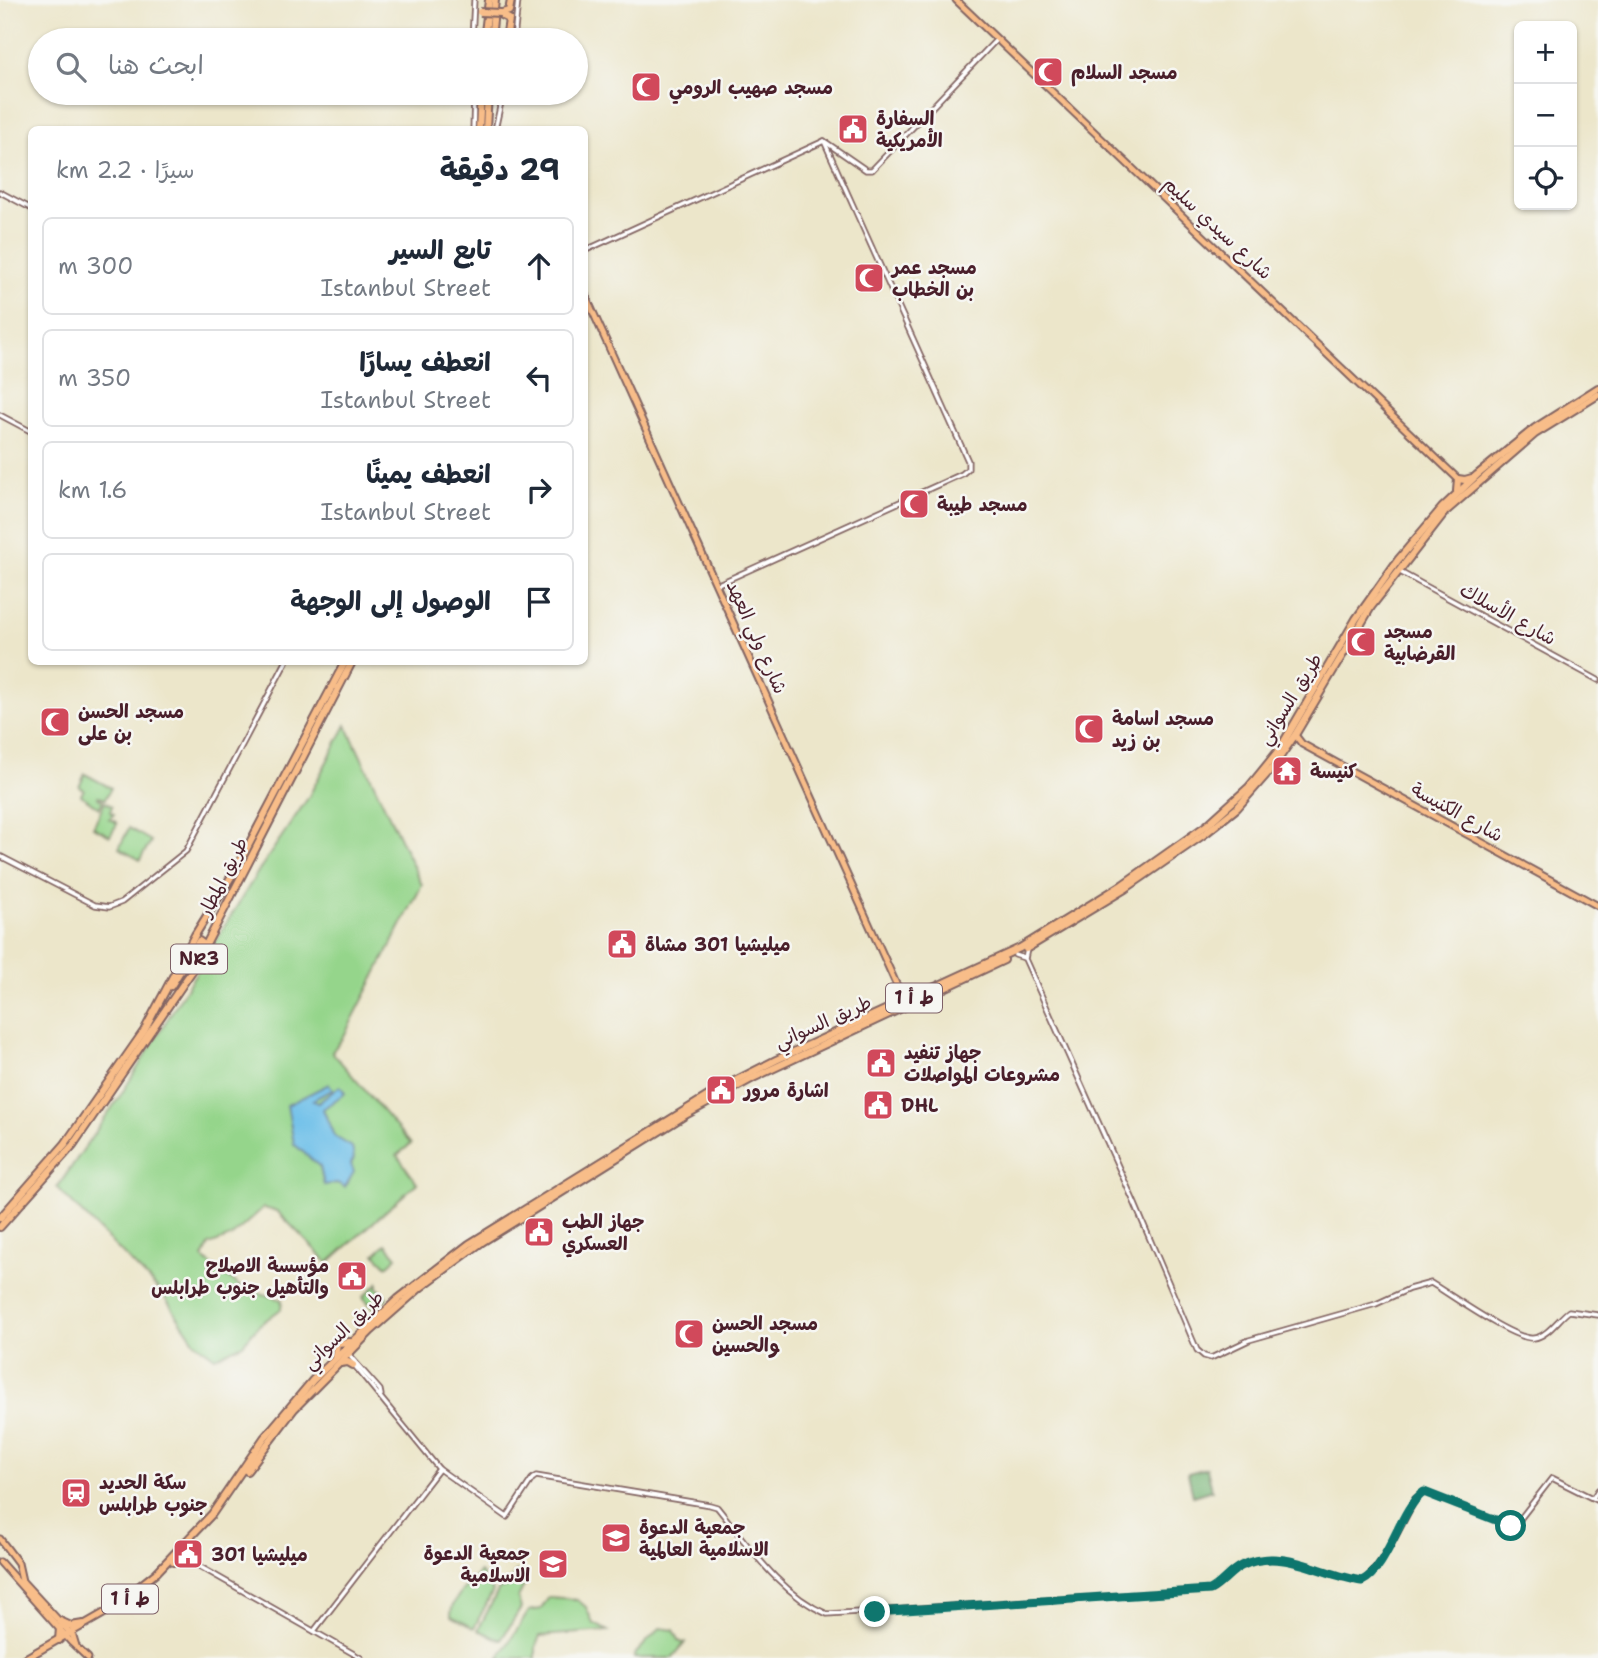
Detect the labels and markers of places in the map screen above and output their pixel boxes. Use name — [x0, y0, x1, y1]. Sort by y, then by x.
mosque icon: مسجد السلام — [1031, 55, 1065, 89]
place label: مسجد السلام — [1071, 60, 1177, 87]
mosque icon: مسجد صهيب الرومي — [629, 70, 663, 104]
place label: مسجد صهيب الرومي — [669, 75, 833, 104]
place label: السفارة الأمريكية — [876, 106, 943, 153]
public building icon: السفارة الأمريكية — [836, 112, 870, 146]
place label: مسجد عمر بن الخطاب — [890, 255, 977, 302]
mosque icon: مسجد عمر بن الخطاب — [852, 261, 886, 295]
mosque icon: مسجد طيبة — [897, 487, 931, 521]
place label: مسجد طيبة — [937, 492, 1028, 517]
place label: مسجد القرضابية — [1384, 619, 1456, 666]
mosque icon: مسجد القرضابية — [1344, 625, 1378, 659]
place label: مسجد الحسن بن على — [78, 699, 184, 746]
mosque icon: مسجد الحسن بن على — [38, 705, 72, 739]
place label: مسجد اسامة بن زيد — [1112, 706, 1214, 753]
mosque icon: مسجد اسامة بن زيد — [1072, 712, 1106, 746]
temple icon: كنيسة — [1270, 754, 1304, 788]
place label: كنيسة — [1310, 759, 1358, 784]
public building icon: ميليشيا 301 مشاة — [605, 927, 639, 961]
place label: ميليشيا 301 مشاة — [645, 932, 791, 957]
place label: جهاز تنفيد مشروعات المواصلات — [904, 1040, 1060, 1087]
public building icon: جهاز تنفيد مشروعات المواصلات — [864, 1046, 898, 1080]
public building icon: اشارة مرور — [704, 1073, 738, 1107]
place label: اشارة مرور — [742, 1078, 829, 1103]
public building icon: DHL — [861, 1088, 895, 1122]
place label: DHL — [901, 1093, 938, 1118]
place label: جهاز الطب العسكري — [562, 1209, 644, 1258]
public building icon: جهاز الطب العسكري — [522, 1215, 556, 1249]
place label: مؤسسة الاصلاح والتأهيل جنوب طرابلس — [151, 1253, 329, 1301]
public building icon: مؤسسة الاصلاح والتأهيل جنوب طرابلس — [335, 1259, 369, 1293]
place label: مسجد الحسن والحسين — [712, 1311, 818, 1358]
mosque icon: مسجد الحسن والحسين — [672, 1317, 706, 1351]
place label: سكة الحديد جنوب طرابلس — [99, 1470, 208, 1518]
station icon: سكة الحديد جنوب طرابلس — [59, 1476, 93, 1510]
place label: جمعية الدعوة الاسلامية العالمية — [639, 1515, 769, 1562]
school or university icon: جمعية الدعوة الاسلامية العالمية — [599, 1521, 633, 1555]
public building icon: ميليشيا 301 — [171, 1537, 205, 1571]
place label: جمعية الدعوة الاسلامية — [424, 1541, 530, 1588]
place label: ميليشيا 301 — [211, 1542, 308, 1567]
school or university icon: جمعية الدعوة الاسلامية — [536, 1547, 570, 1581]

